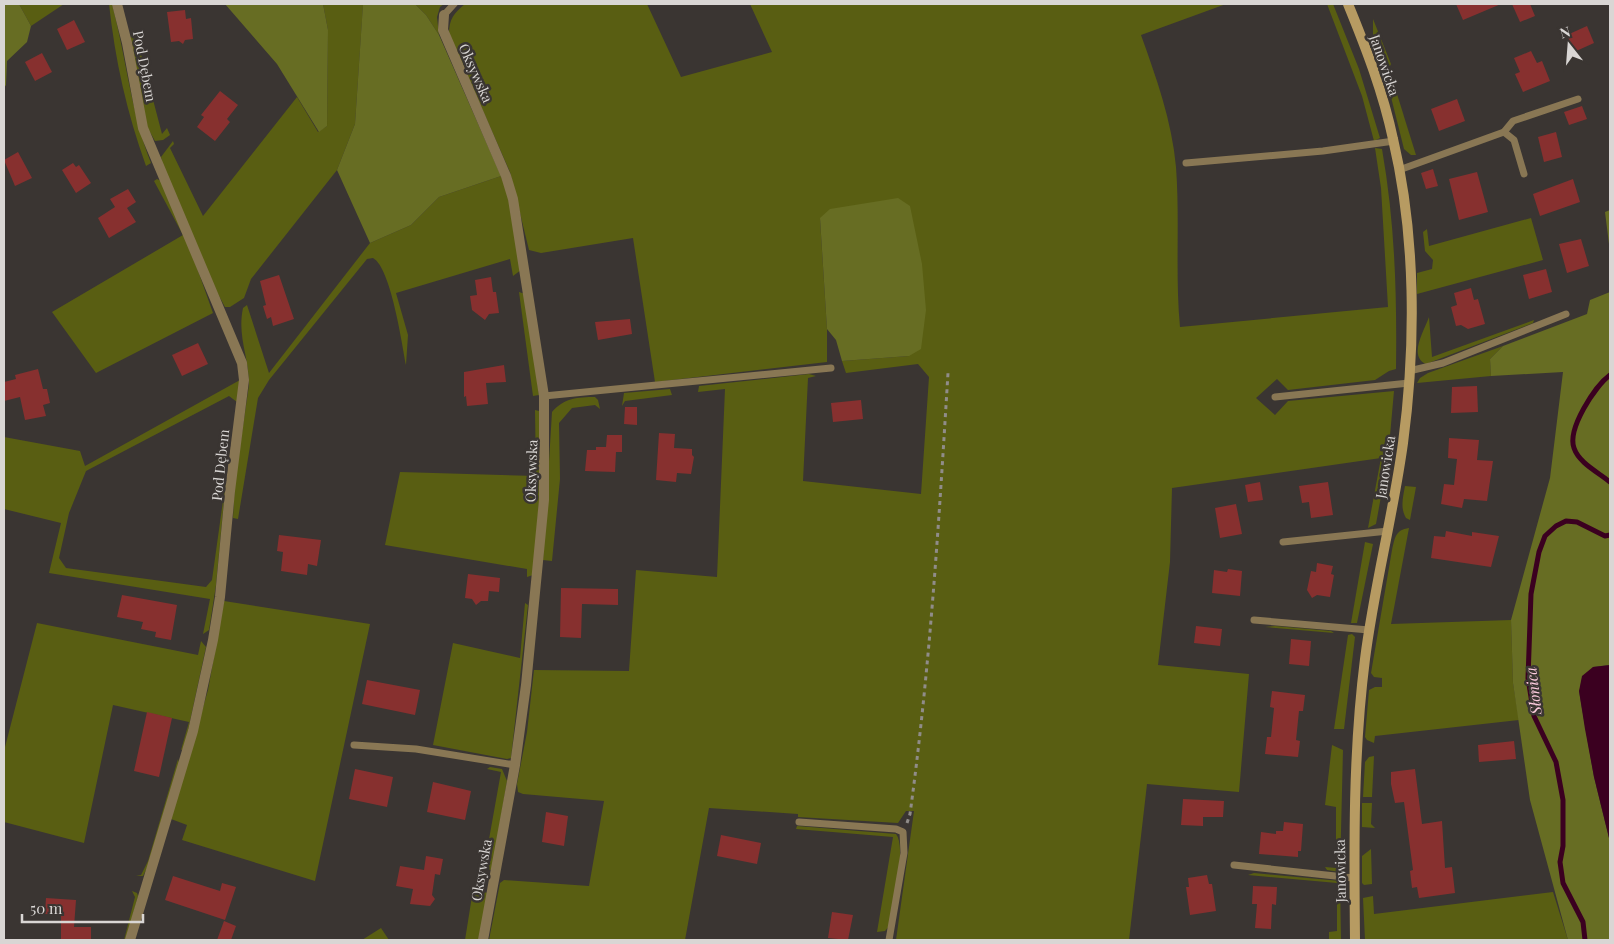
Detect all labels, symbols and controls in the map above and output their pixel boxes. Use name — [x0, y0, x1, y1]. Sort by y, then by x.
north arrow — [1544, 20, 1594, 70]
text: N — [1557, 22, 1573, 43]
street label: Pod Dębem — [129, 29, 161, 104]
street label: Janowicka — [1365, 31, 1404, 98]
street label: Oksywska — [455, 40, 497, 106]
street label: Pod Dębem — [207, 428, 233, 502]
street label: Janowicka — [1371, 434, 1399, 501]
street label: Oksywska — [520, 439, 542, 503]
water label: Słonica — [1520, 666, 1546, 717]
street label: Oksywska — [466, 837, 496, 903]
street label: Janowicka — [1330, 839, 1350, 904]
scale bar — [22, 892, 144, 924]
text: 50 m — [30, 898, 63, 918]

